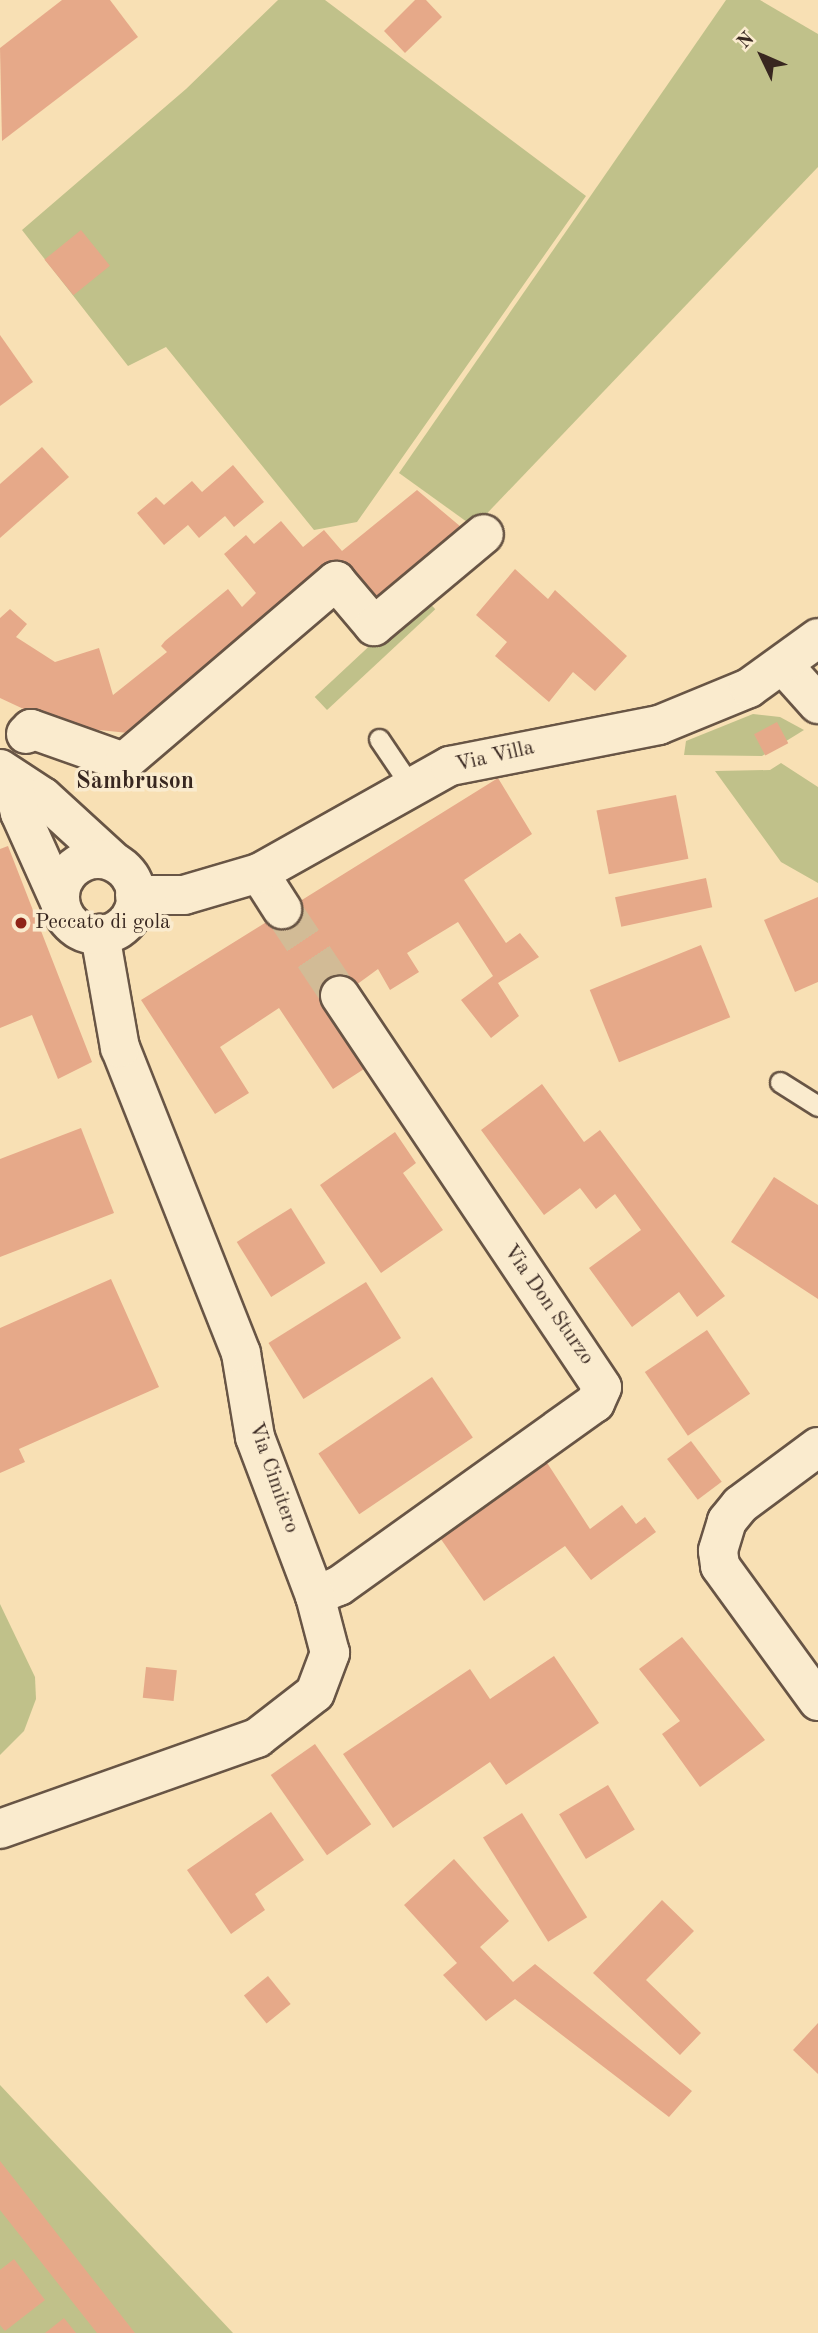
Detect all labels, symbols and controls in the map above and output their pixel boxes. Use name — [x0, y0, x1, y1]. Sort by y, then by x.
north arrow — [727, 21, 797, 91]
text: N — [735, 29, 758, 53]
street label: Via Villa — [453, 736, 537, 778]
district label: Sambruson — [76, 769, 194, 797]
place label: Peccato di gola — [35, 910, 170, 936]
marker: Peccato di gola — [13, 915, 29, 931]
street label: Via Don Sturzo — [497, 1240, 599, 1370]
street label: Via Cimitero — [242, 1419, 304, 1537]

